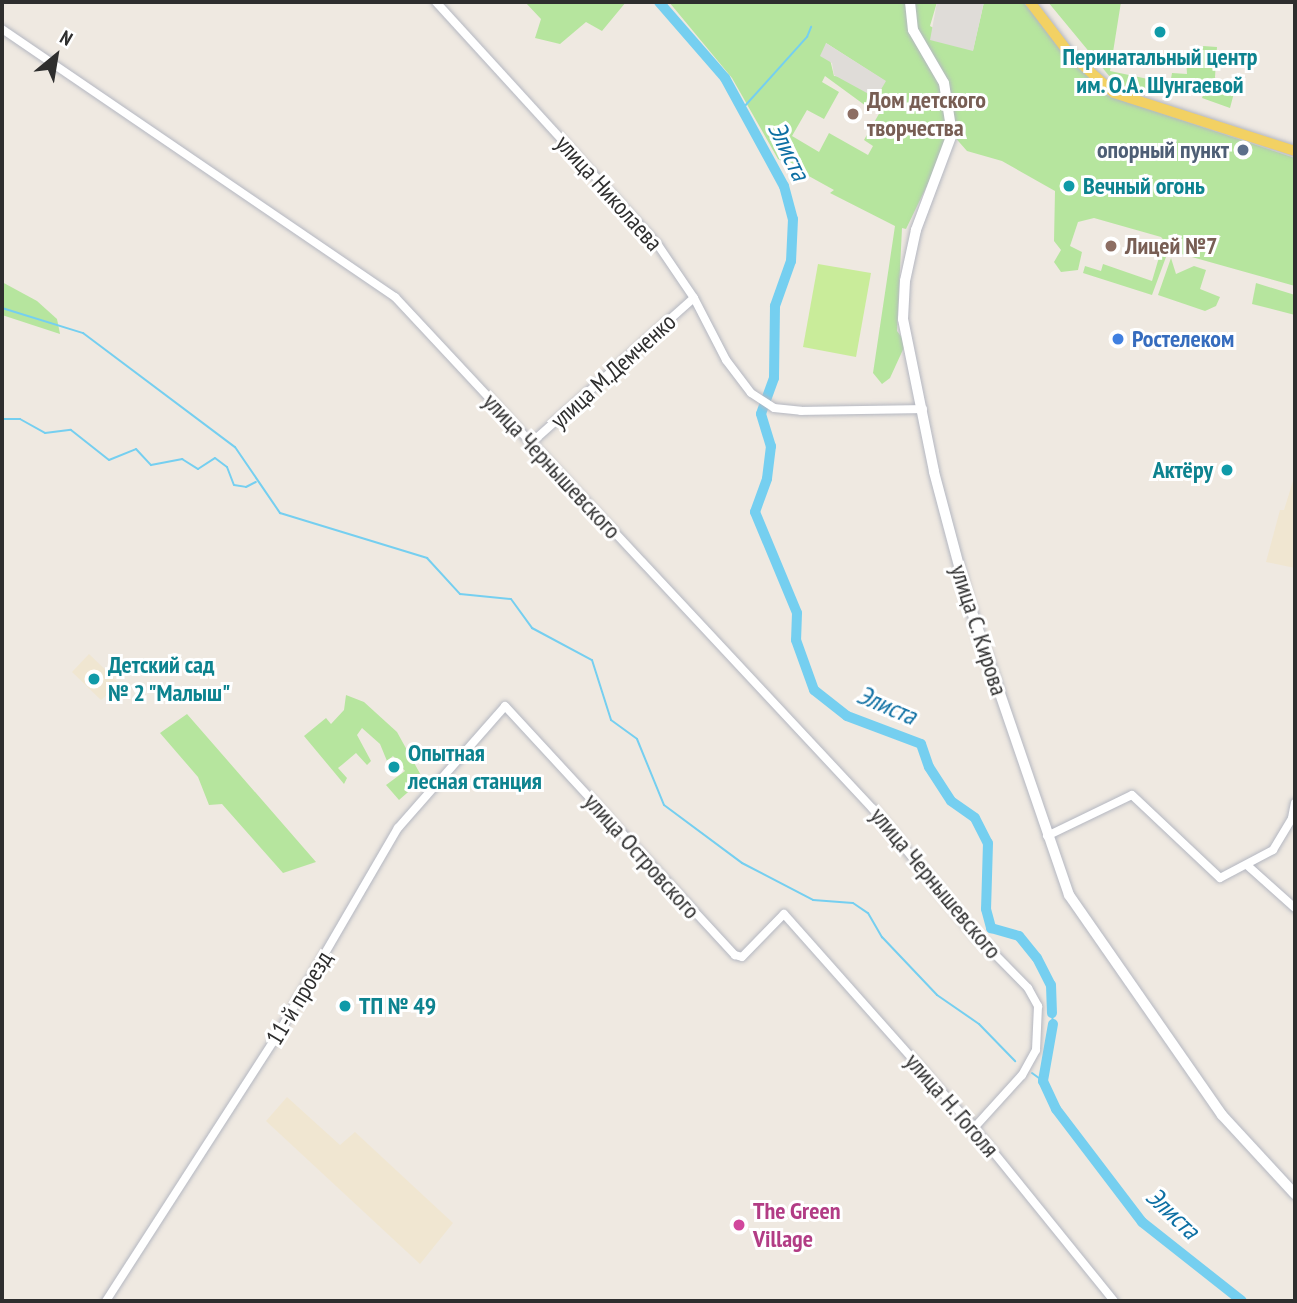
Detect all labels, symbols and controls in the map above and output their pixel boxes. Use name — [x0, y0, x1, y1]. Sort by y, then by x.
north arrow — [21, 21, 91, 91]
marker: Перинатальный центр им. О.А. Шунгаевой — [1152, 24, 1168, 40]
text: N — [56, 25, 77, 51]
place label: Перинатальный центр им. О.А. Шунгаевой — [1062, 43, 1258, 99]
place label: Дом детского творчества — [867, 86, 986, 142]
marker: Дом детского творчества — [845, 106, 861, 122]
water label: Элиста — [762, 117, 816, 185]
street label: улица Николаева — [550, 129, 668, 257]
place label: опорный пункт — [1097, 136, 1229, 164]
marker: опорный пункт — [1235, 142, 1251, 158]
place label: Вечный огонь — [1083, 172, 1205, 200]
marker: Вечный огонь — [1061, 178, 1077, 194]
place label: Лицей №7 — [1125, 232, 1217, 260]
marker: Лицей №7 — [1103, 238, 1119, 254]
street label: улица М.Демченко — [545, 307, 681, 435]
place label: Ростелеком — [1132, 325, 1234, 353]
marker: Ростелеком — [1110, 331, 1126, 347]
street label: улица Чернышевского — [477, 387, 627, 545]
place label: Актёру — [1153, 456, 1213, 484]
marker: Актёру — [1219, 462, 1235, 478]
street label: улица С. Кирова — [944, 560, 1014, 700]
place label: Детский сад № 2 "Малыш" — [108, 651, 232, 707]
marker: Детский сад № 2 "Малыш" — [86, 671, 102, 687]
water label: Элиста — [853, 679, 921, 731]
place label: Опытная лесная станция — [408, 739, 542, 795]
marker: Опытная лесная станция — [386, 759, 402, 775]
street label: улица Островского — [578, 787, 706, 925]
street label: улица Чернышевского — [864, 801, 1008, 965]
street label: 11-й проезд — [260, 946, 338, 1050]
place label: ТП № 49 — [359, 992, 436, 1020]
marker: ТП № 49 — [337, 998, 353, 1014]
street label: улица Н. Гоголя — [899, 1047, 1005, 1163]
water label: Элиста — [1140, 1181, 1206, 1245]
place label: The Green Village — [753, 1197, 841, 1253]
marker: The Green Village — [731, 1217, 747, 1233]

